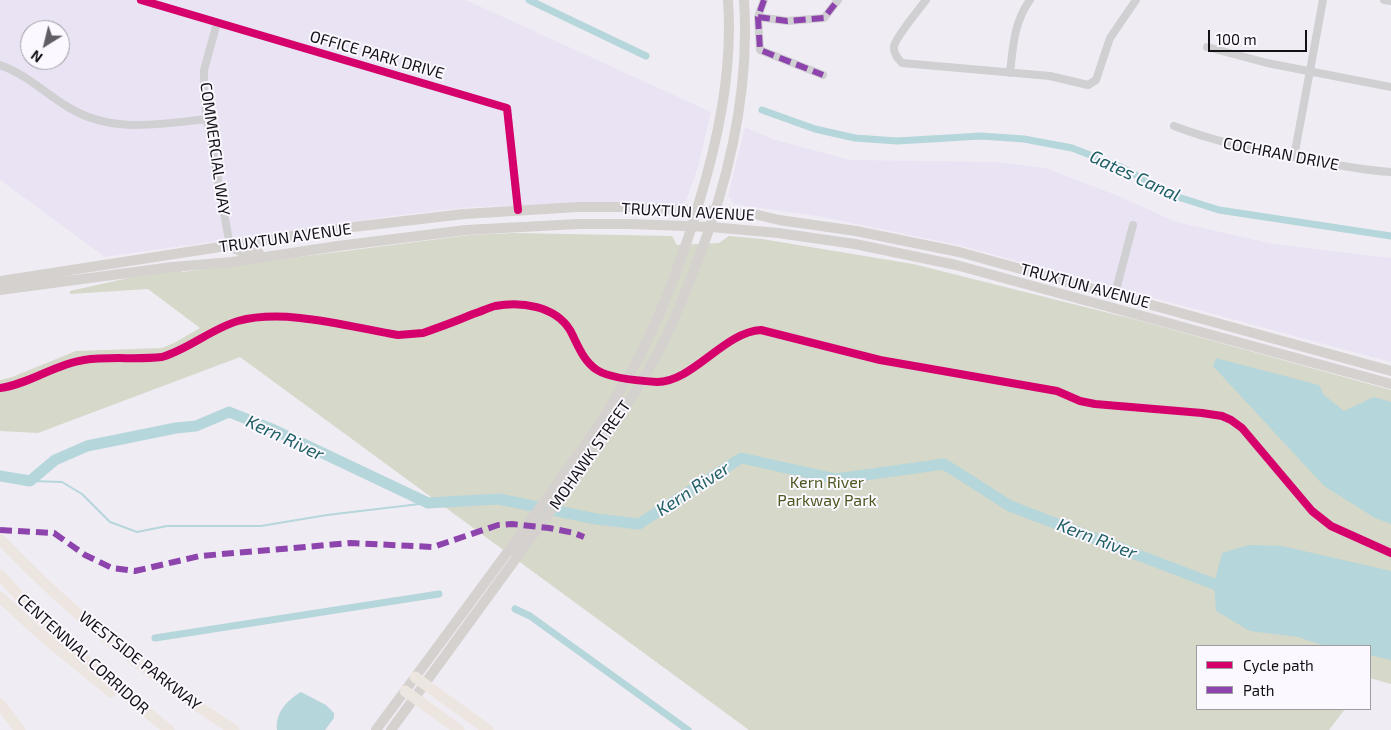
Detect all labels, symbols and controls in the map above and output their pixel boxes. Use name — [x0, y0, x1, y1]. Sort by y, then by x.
north arrow — [20, 20, 70, 70]
scale bar — [1211, 20, 1310, 52]
street label: OFFICE PARK DRIVE — [308, 27, 446, 83]
text: 100 m — [1216, 30, 1257, 48]
text: N — [27, 47, 46, 67]
street label: COMMERCIAL WAY — [196, 81, 234, 217]
street label: COCHRAN DRIVE — [1221, 133, 1341, 175]
water label: Gates Canal — [1086, 146, 1184, 206]
street label: TRUXTUN AVENUE — [621, 199, 755, 225]
street label: TRUXTUN AVENUE — [218, 219, 352, 257]
street label: TRUXTUN AVENUE — [1018, 259, 1152, 313]
street label: MOHAWK STREET — [545, 397, 635, 513]
water label: Kern River — [243, 411, 327, 465]
water label: Kern River — [652, 457, 734, 521]
park label: Kern River Parkway Park — [777, 473, 877, 511]
water label: Kern River — [1054, 514, 1140, 564]
street label: CENTENNIAL CORRIDOR — [13, 590, 153, 718]
street label: WESTSIDE PARKWAY — [75, 607, 205, 715]
legend — [1196, 645, 1371, 710]
text: Cycle path — [1243, 656, 1314, 674]
text: Path — [1243, 681, 1274, 699]

